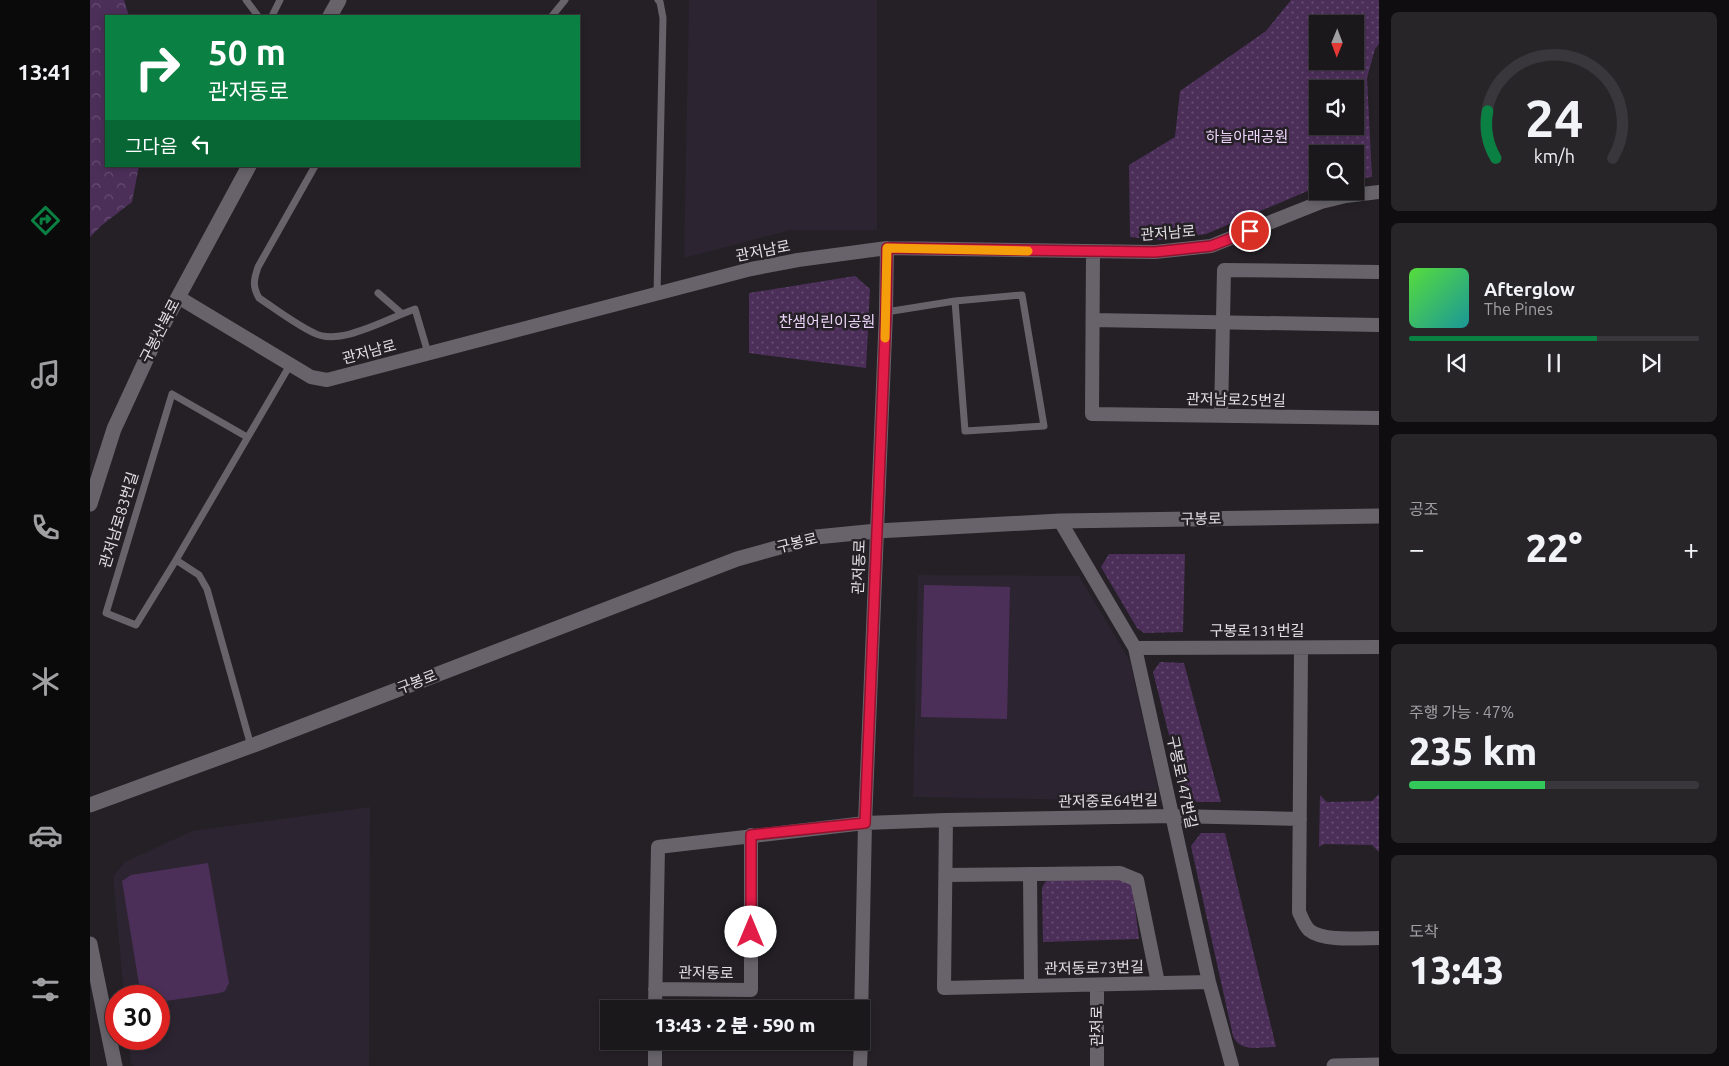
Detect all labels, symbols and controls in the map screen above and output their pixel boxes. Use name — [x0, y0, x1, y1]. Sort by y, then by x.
north arrow — [1309, 15, 1364, 70]
map controls — [1309, 15, 1364, 200]
text: 50 m — [208, 32, 286, 72]
icon: right — [125, 35, 190, 100]
text: 13:41 — [17, 59, 73, 84]
text: 관저동로 — [208, 78, 289, 103]
button: sound — [1309, 80, 1364, 135]
text: 24 — [1525, 89, 1583, 147]
park label: 하늘아래공원 — [1206, 128, 1288, 145]
icon: left — [187, 130, 215, 158]
text: 그다음 — [125, 135, 177, 157]
button: search — [1309, 145, 1364, 200]
text: km/h — [1533, 146, 1575, 166]
icon: directions — [28, 203, 63, 238]
pin — [1229, 210, 1271, 252]
icon: arrive — [1236, 217, 1264, 245]
street label: 관저남로 — [1140, 222, 1196, 243]
street label: 관저남로 — [734, 237, 792, 264]
text: Afterglow — [1484, 278, 1575, 300]
street label: 구봉산북로 — [136, 296, 183, 365]
text: The Pines — [1484, 300, 1553, 318]
park label: 찬샘어린이공원 — [779, 313, 875, 330]
street label: 관저남로 — [340, 336, 398, 367]
icon: previous — [1443, 349, 1471, 377]
icon: pause — [1540, 349, 1568, 377]
icon: next — [1637, 349, 1665, 377]
icon: music — [28, 357, 63, 392]
street label: 관저남로25번길 — [1186, 390, 1286, 409]
street label: 관저남로83번길 — [96, 470, 141, 570]
text: 공조 — [1409, 500, 1438, 518]
icon: phone — [28, 510, 63, 545]
street label: 구봉로 — [1180, 510, 1222, 527]
text: 22° — [1526, 527, 1582, 569]
street label: 구봉로 — [775, 529, 819, 556]
text: − — [1409, 533, 1425, 564]
text: + — [1683, 533, 1699, 564]
street label: 관저동로 — [849, 539, 868, 595]
street label: 구봉로131번길 — [1210, 622, 1304, 639]
icon: climate — [28, 664, 63, 699]
street label: 구봉로 — [394, 666, 439, 697]
text: 주행 가능 · 47% — [1409, 703, 1514, 721]
text: 235 km — [1409, 730, 1537, 772]
street label: 구봉로147번길 — [1164, 734, 1201, 830]
street label: 관저중로64번길 — [1058, 791, 1158, 810]
icon: car — [28, 818, 63, 853]
position arrow — [724, 905, 776, 957]
text: 도착 — [1409, 922, 1438, 940]
text: 13:43 — [1409, 949, 1504, 991]
street label: 관저동로73번길 — [1044, 958, 1144, 977]
street label: 관저동로 — [678, 964, 734, 981]
icon: filters — [28, 972, 63, 1007]
speed limit sign: 30 — [105, 985, 170, 1050]
street label: 관저로 — [1088, 1005, 1105, 1047]
text: 13:43 · 2 분 · 590 m — [655, 1014, 815, 1036]

